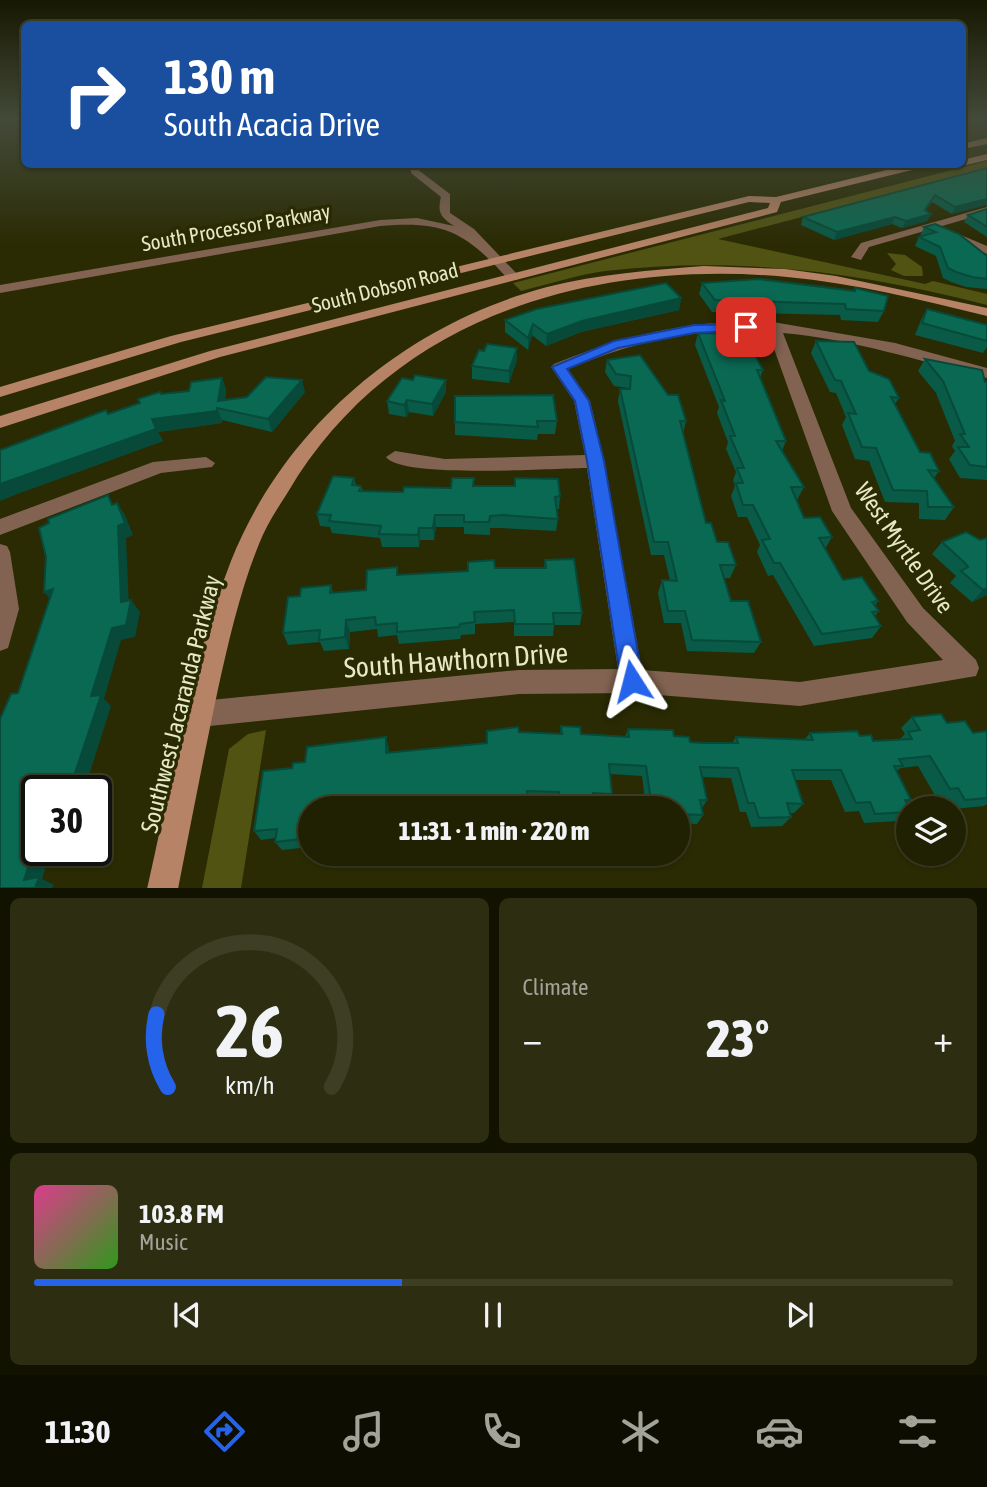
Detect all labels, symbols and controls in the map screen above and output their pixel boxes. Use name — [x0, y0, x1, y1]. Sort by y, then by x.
text: 130 m — [164, 48, 275, 104]
icon: right — [49, 49, 140, 140]
text: South Acacia Drive — [164, 106, 380, 143]
street label: South Processor Parkway — [140, 199, 332, 255]
street label: South Dobson Road — [309, 257, 460, 317]
pin — [716, 297, 776, 357]
icon: arrive — [727, 308, 765, 346]
street label: West Myrtle Drive — [850, 477, 959, 618]
street label: Southwest Jacaranda Parkway — [135, 572, 226, 835]
street label: South Hawthorn Drive — [343, 636, 569, 684]
position arrow — [595, 644, 669, 718]
speed limit sign: 30 — [21, 775, 112, 866]
map controls — [896, 796, 966, 866]
button: layers — [896, 796, 966, 866]
text: 11:31 · 1 min · 220 m — [399, 816, 589, 846]
text: Climate — [523, 974, 588, 1000]
text: 26 — [215, 989, 283, 1072]
text: 23° — [706, 1008, 769, 1068]
text: − — [523, 1017, 542, 1060]
text: + — [933, 1017, 953, 1060]
text: km/h — [224, 1070, 274, 1098]
text: 103.8 FM — [139, 1199, 224, 1229]
text: Music — [139, 1229, 187, 1255]
icon: previous — [168, 1296, 206, 1334]
icon: pause — [474, 1296, 512, 1334]
icon: next — [781, 1296, 819, 1334]
icon: directions — [200, 1407, 249, 1456]
icon: music — [339, 1407, 388, 1456]
icon: phone — [477, 1407, 526, 1456]
icon: climate — [616, 1407, 665, 1456]
icon: car — [755, 1407, 804, 1456]
icon: filters — [893, 1407, 942, 1456]
text: 11:30 — [45, 1413, 111, 1450]

